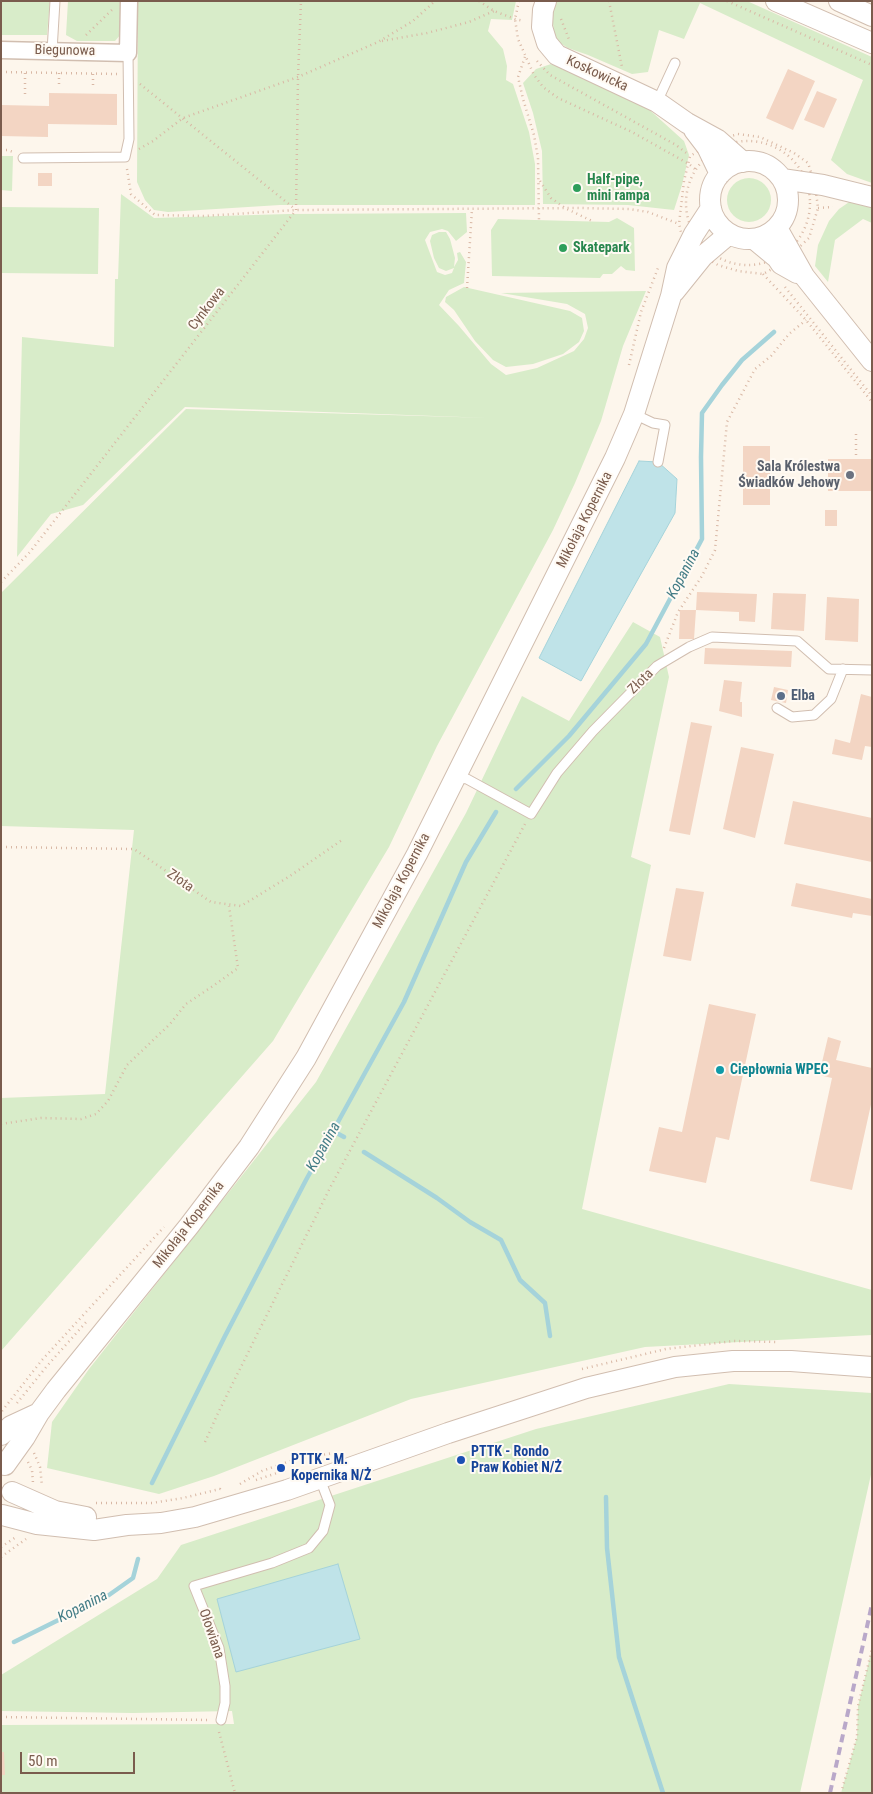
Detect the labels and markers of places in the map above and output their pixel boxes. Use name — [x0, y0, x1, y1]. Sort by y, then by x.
place label: Half-pipe, mini rampa — [587, 172, 649, 204]
marker: Half-pipe, mini rampa — [571, 182, 583, 194]
place label: Skatepark — [573, 240, 630, 256]
marker: Skatepark — [557, 242, 569, 254]
place label: Sala Królestwa Świadków Jehowy — [738, 459, 840, 492]
marker: Sala Królestwa Świadków Jehowy — [844, 469, 856, 481]
place label: Elba — [791, 688, 815, 704]
marker: Elba — [775, 690, 787, 702]
place label: Ciepłownia WPEC — [730, 1062, 829, 1078]
marker: Ciepłownia WPEC — [714, 1064, 726, 1076]
place label: PTTK - Rondo Praw Kobiet N/Ż — [471, 1444, 562, 1476]
place label: PTTK - M. Kopernika N/Ż — [291, 1452, 371, 1484]
marker: PTTK - Rondo Praw Kobiet N/Ż — [455, 1454, 467, 1466]
marker: PTTK - M. Kopernika N/Ż — [275, 1462, 287, 1474]

